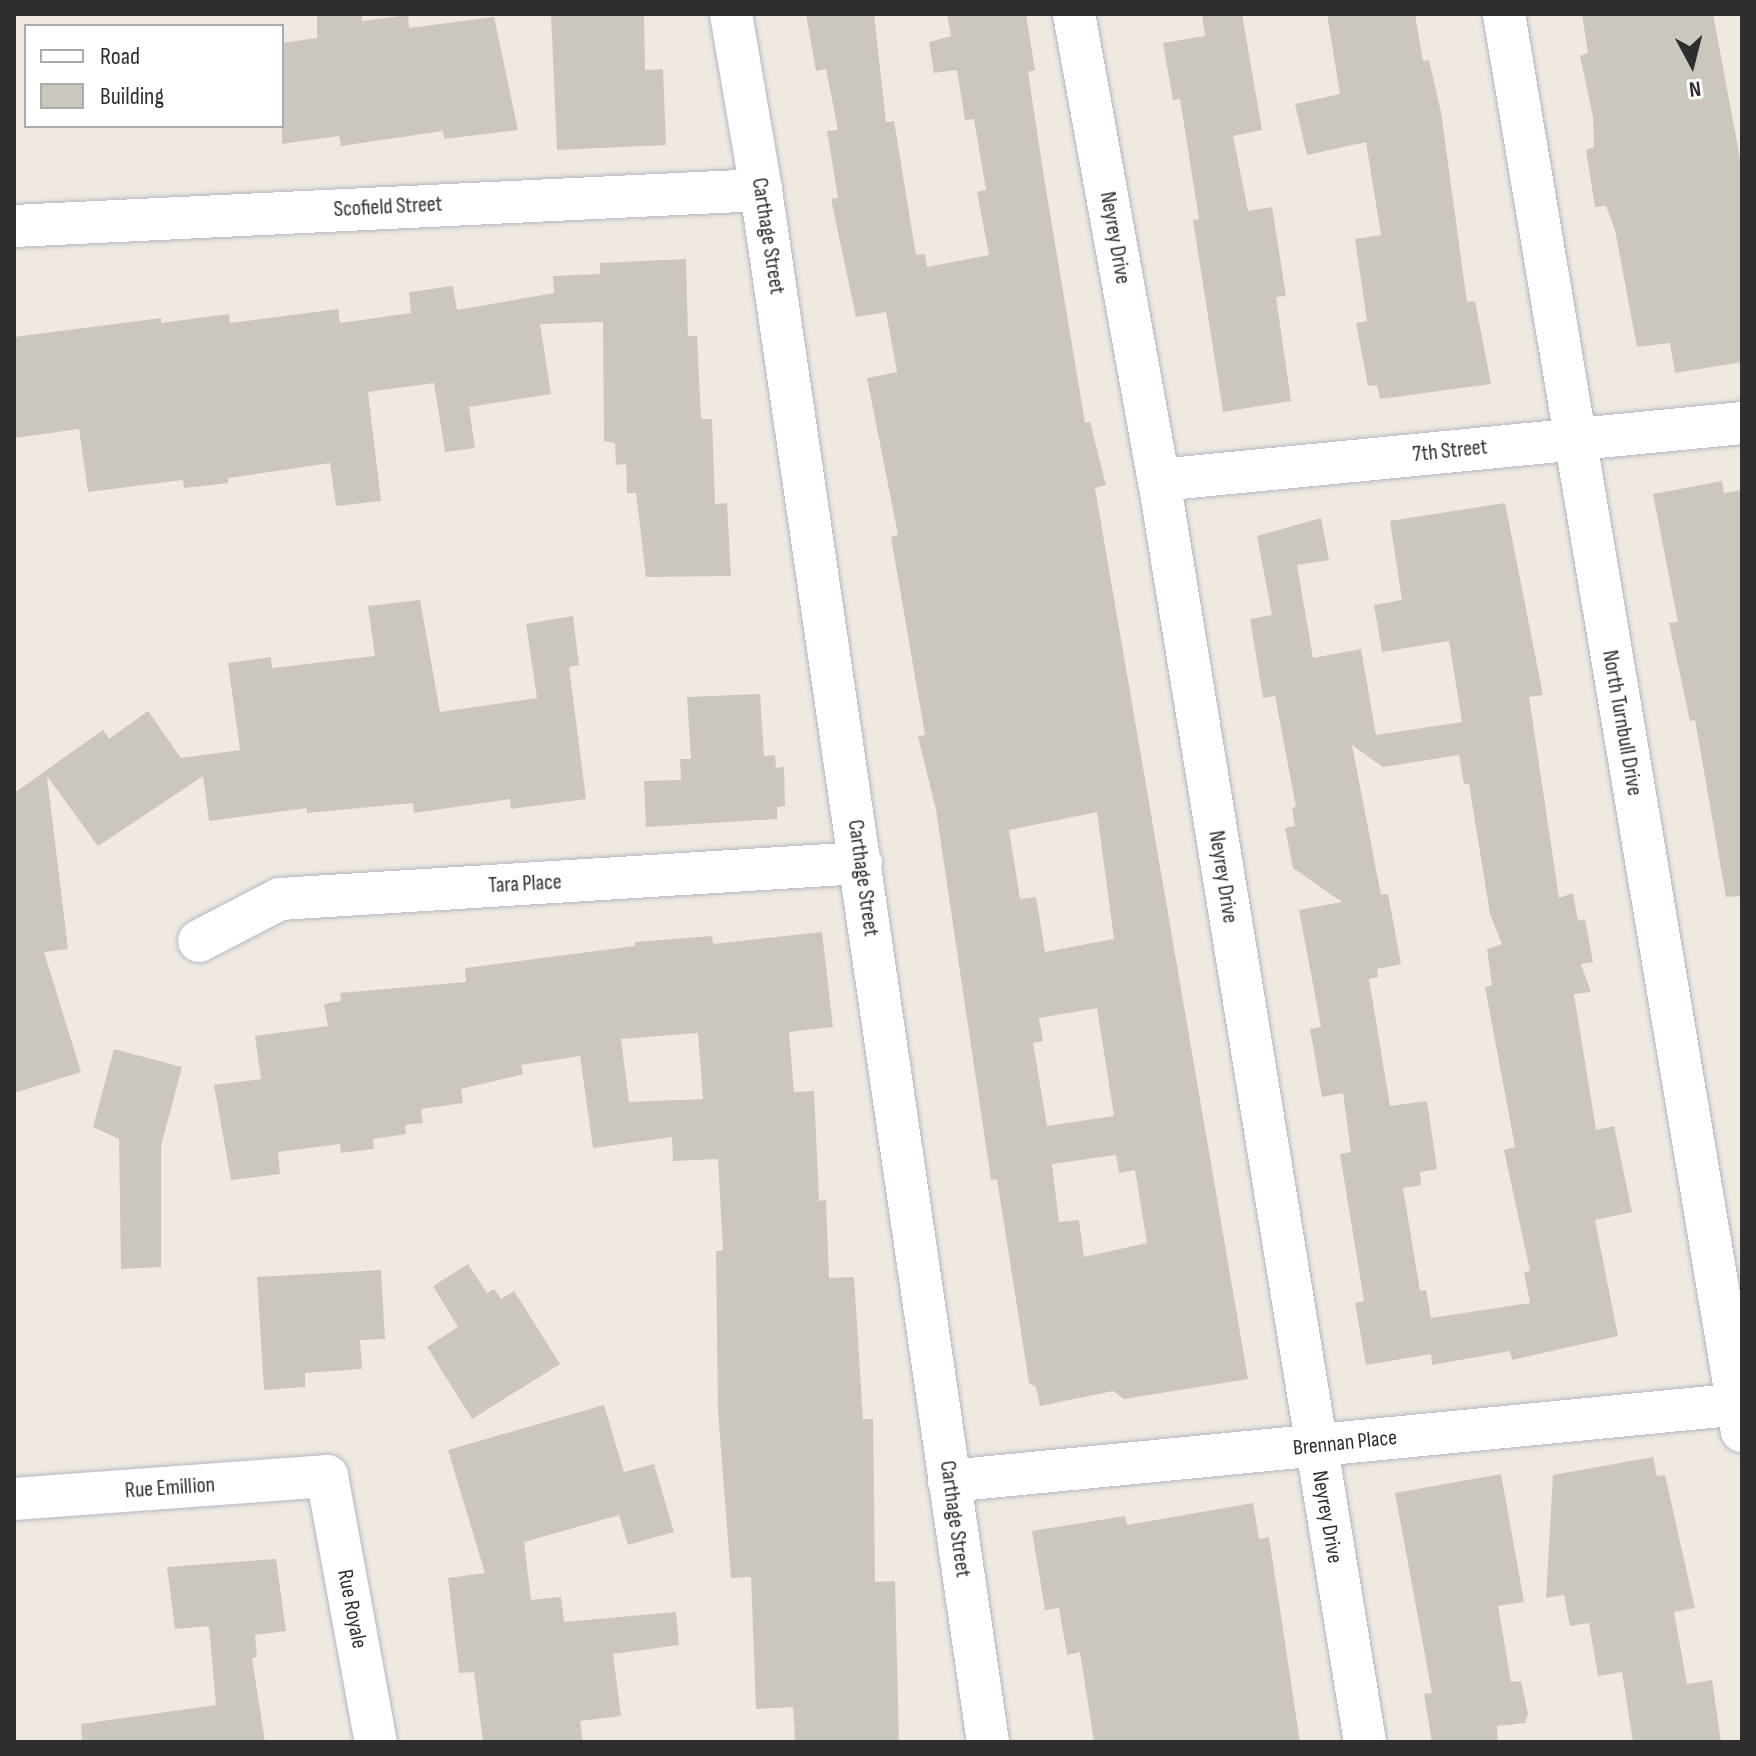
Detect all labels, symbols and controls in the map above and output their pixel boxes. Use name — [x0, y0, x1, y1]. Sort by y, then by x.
legend — [24, 24, 284, 128]
north arrow — [1652, 24, 1732, 104]
text: Road — [100, 42, 140, 71]
text: N — [1688, 74, 1702, 102]
text: Building — [100, 82, 164, 111]
street label: Carthage Street — [746, 176, 790, 296]
street label: Neyrey Drive — [1094, 190, 1136, 286]
street label: Scofield Street — [333, 191, 443, 223]
street label: 7th Street — [1411, 434, 1489, 468]
street label: North Turnbull Drive — [1596, 648, 1648, 798]
street label: Carthage Street — [842, 818, 884, 938]
street label: Neyrey Drive — [1203, 829, 1243, 925]
street label: Tara Place — [488, 869, 562, 899]
street label: Brennan Place — [1292, 1424, 1398, 1462]
street label: Carthage Street — [934, 1459, 976, 1579]
street label: Neyrey Drive — [1306, 1469, 1348, 1565]
street label: Rue Emillion — [124, 1472, 216, 1504]
street label: Rue Royale — [331, 1567, 373, 1651]

